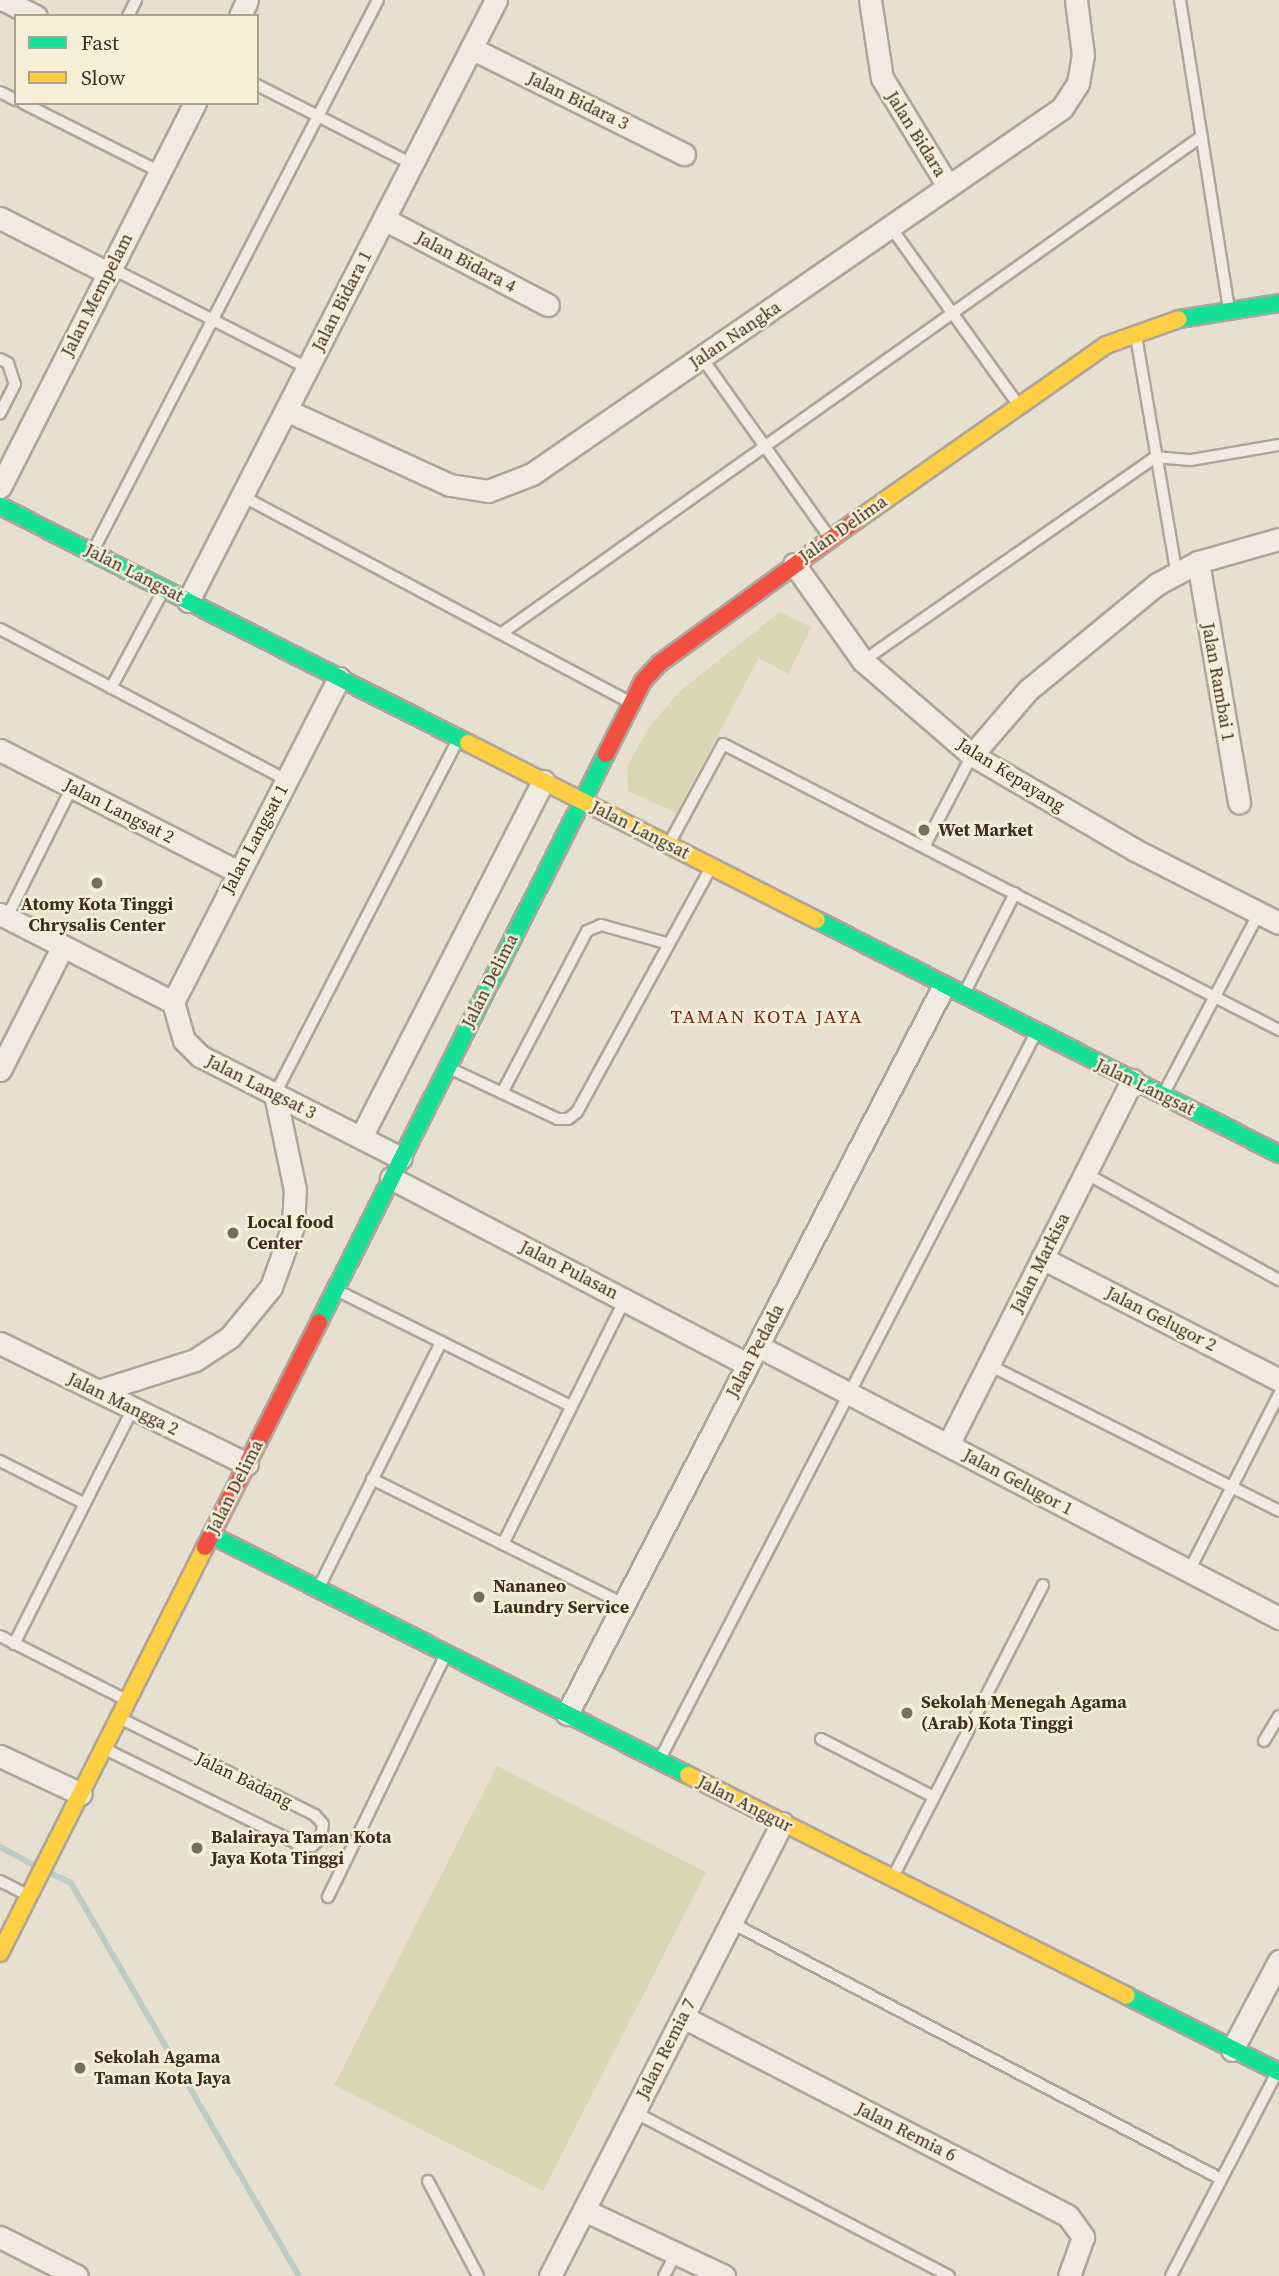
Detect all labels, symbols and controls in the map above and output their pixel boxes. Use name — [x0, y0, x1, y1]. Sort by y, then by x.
legend — [14, 14, 259, 105]
text: Fast — [81, 28, 119, 57]
text: Slow — [81, 63, 125, 92]
street label: Jalan Bidara 3 — [524, 67, 632, 135]
street label: Jalan Bidara — [881, 87, 951, 181]
street label: Jalan Bidara 4 — [412, 227, 520, 297]
street label: Jalan Mempelam — [57, 230, 137, 360]
street label: Jalan Bidara 1 — [307, 247, 377, 355]
street label: Jalan Nangka — [685, 296, 785, 374]
street label: Jalan Delima — [795, 491, 891, 567]
street label: Jalan Langsat — [81, 539, 187, 607]
street label: Jalan Rambai 1 — [1197, 621, 1239, 743]
street label: Jalan Kepayang — [953, 733, 1069, 817]
street label: Jalan Langsat 2 — [60, 774, 178, 848]
street label: Jalan Langsat 1 — [217, 781, 293, 897]
street label: Jalan Langsat — [587, 796, 693, 864]
place label: Wet Market — [938, 819, 1033, 841]
marker: Wet Market — [916, 822, 932, 838]
marker: Atomy Kota Tinggi Chrysalis Center — [89, 875, 105, 891]
place label: Atomy Kota Tinggi Chrysalis Center — [21, 894, 173, 936]
street label: Jalan Delima — [457, 930, 523, 1032]
district label: TAMAN KOTA JAYA — [672, 1006, 862, 1028]
street label: Jalan Langsat 3 — [202, 1050, 320, 1124]
street label: Jalan Langsat — [1092, 1054, 1198, 1120]
street label: Jalan Markisa — [1006, 1209, 1074, 1317]
place label: Local food Center — [247, 1212, 334, 1254]
marker: Local food Center — [225, 1225, 241, 1241]
street label: Jalan Pulasan — [516, 1236, 622, 1304]
street label: Jalan Gelugor 2 — [1102, 1282, 1220, 1356]
street label: Jalan Pedada — [721, 1301, 789, 1401]
street label: Jalan Mangga 2 — [64, 1368, 182, 1440]
street label: Jalan Delima — [202, 1436, 268, 1538]
street label: Jalan Gelugor 1 — [959, 1444, 1077, 1520]
place label: Nananeo Laundry Service — [493, 1576, 629, 1618]
marker: Nananeo Laundry Service — [471, 1589, 487, 1605]
place label: Sekolah Menegah Agama (Arab) Kota Tinggi — [921, 1692, 1127, 1734]
marker: Sekolah Menegah Agama (Arab) Kota Tinggi — [899, 1705, 915, 1721]
street label: Jalan Badang — [192, 1747, 296, 1813]
street label: Jalan Anggur — [694, 1771, 796, 1837]
place label: Balairaya Taman Kota Jaya Kota Tinggi — [211, 1827, 392, 1870]
marker: Balairaya Taman Kota Jaya Kota Tinggi — [189, 1840, 205, 1856]
street label: Jalan Remia 7 — [632, 1995, 700, 2103]
place label: Sekolah Agama Taman Kota Jaya — [94, 2047, 231, 2090]
marker: Sekolah Agama Taman Kota Jaya — [72, 2060, 88, 2076]
street label: Jalan Remia 6 — [852, 2098, 960, 2166]

